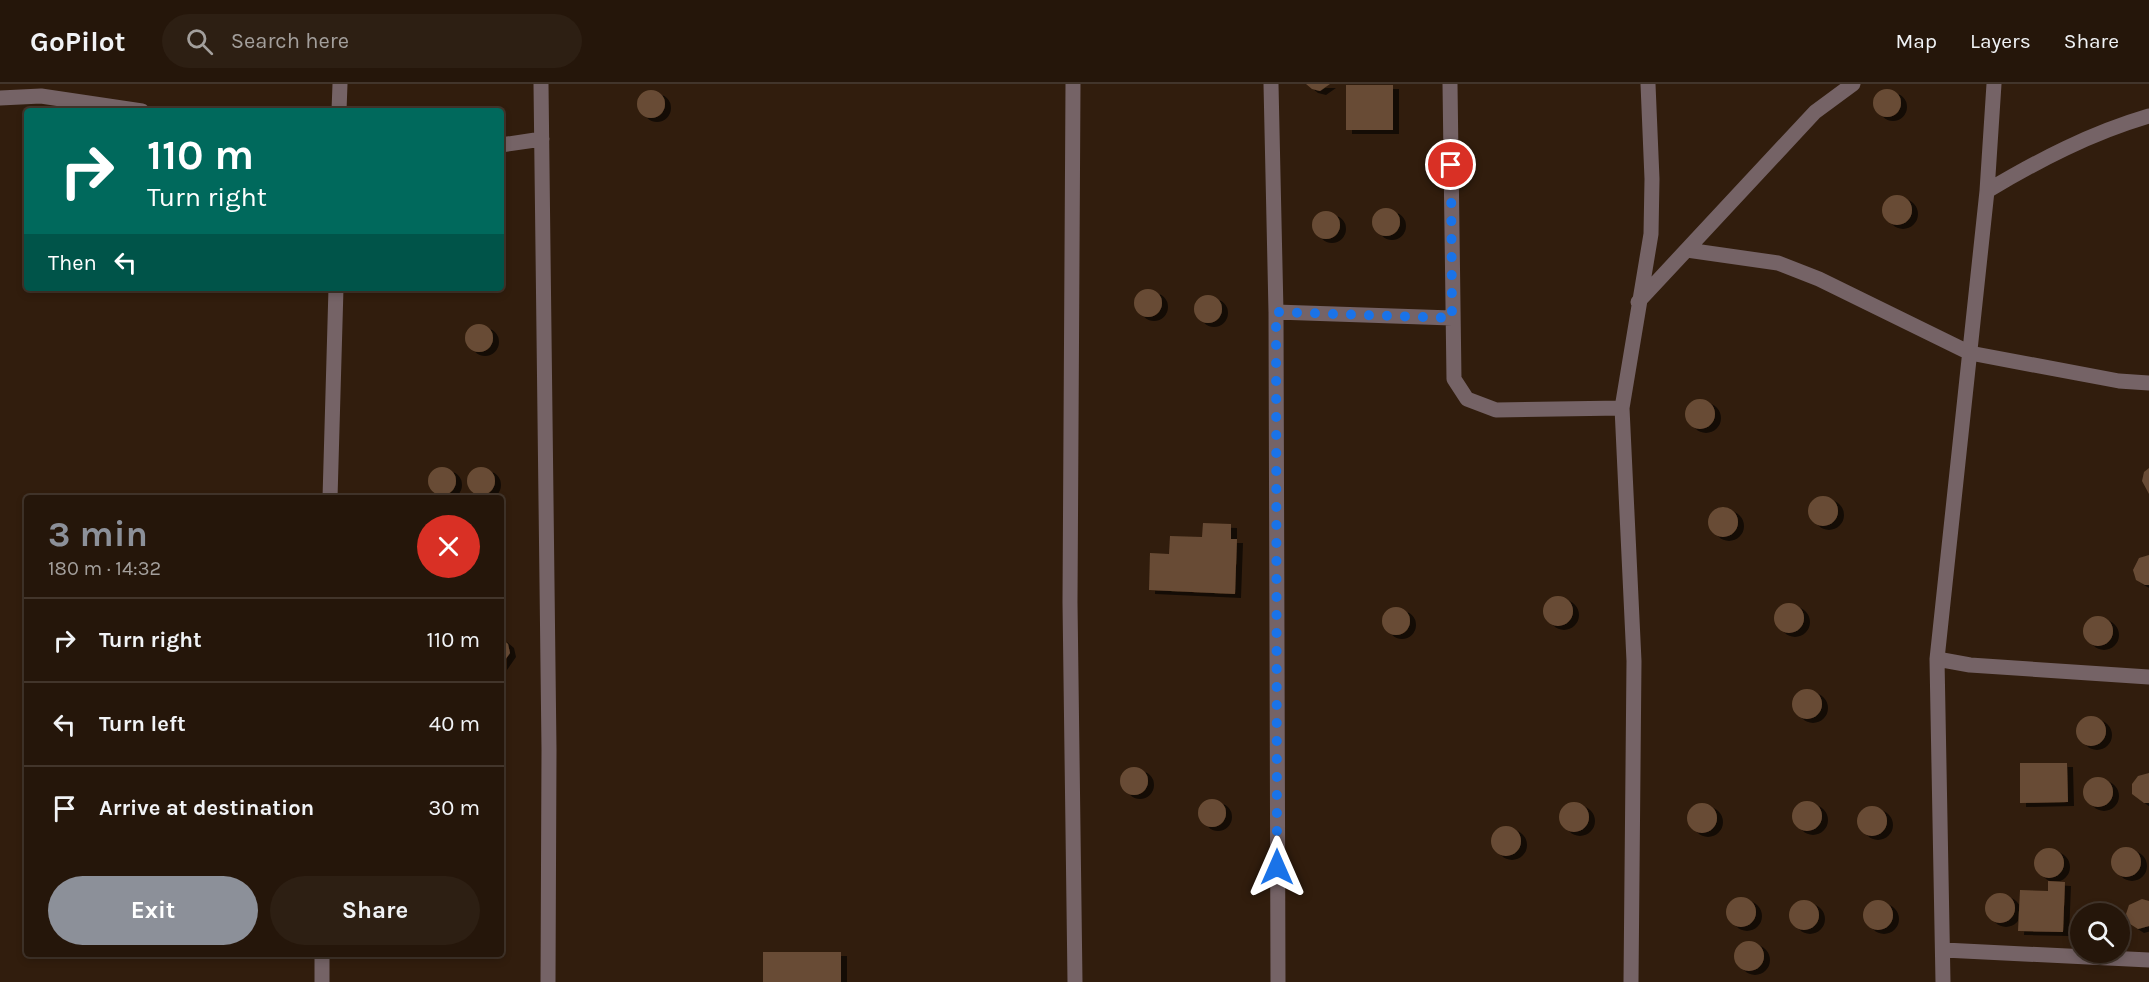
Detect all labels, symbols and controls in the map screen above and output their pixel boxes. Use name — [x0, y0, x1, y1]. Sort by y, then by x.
search box — [162, 14, 582, 68]
text: GoPilot — [30, 25, 126, 58]
icon: search — [183, 25, 216, 58]
text: Search here — [231, 28, 349, 54]
text: Map — [1895, 29, 1937, 53]
text: Layers — [1970, 29, 2031, 53]
text: Share — [2064, 29, 2119, 53]
text: 110 m — [147, 130, 254, 180]
icon: right — [48, 132, 126, 210]
pin — [1425, 139, 1476, 190]
icon: arrive — [1434, 148, 1467, 181]
text: Turn right — [147, 181, 267, 213]
icon: left — [109, 246, 142, 279]
text: Then — [48, 250, 97, 276]
text: 3 min — [48, 513, 148, 555]
button: close — [417, 515, 480, 578]
text: 180 m · 14:32 — [48, 557, 161, 580]
icon: right — [48, 624, 81, 657]
text: Turn right — [99, 627, 202, 653]
text: 110 m — [427, 627, 480, 653]
icon: left — [48, 708, 81, 741]
text: Turn left — [99, 711, 186, 737]
text: 40 m — [429, 711, 480, 737]
icon: arrive — [48, 792, 81, 825]
text: Arrive at destination — [99, 795, 314, 821]
text: 30 m — [428, 795, 480, 821]
position arrow — [1245, 835, 1309, 899]
button: Exit — [48, 876, 258, 945]
button: Share — [270, 876, 480, 945]
map controls — [2070, 903, 2130, 963]
button: search — [2070, 903, 2130, 963]

